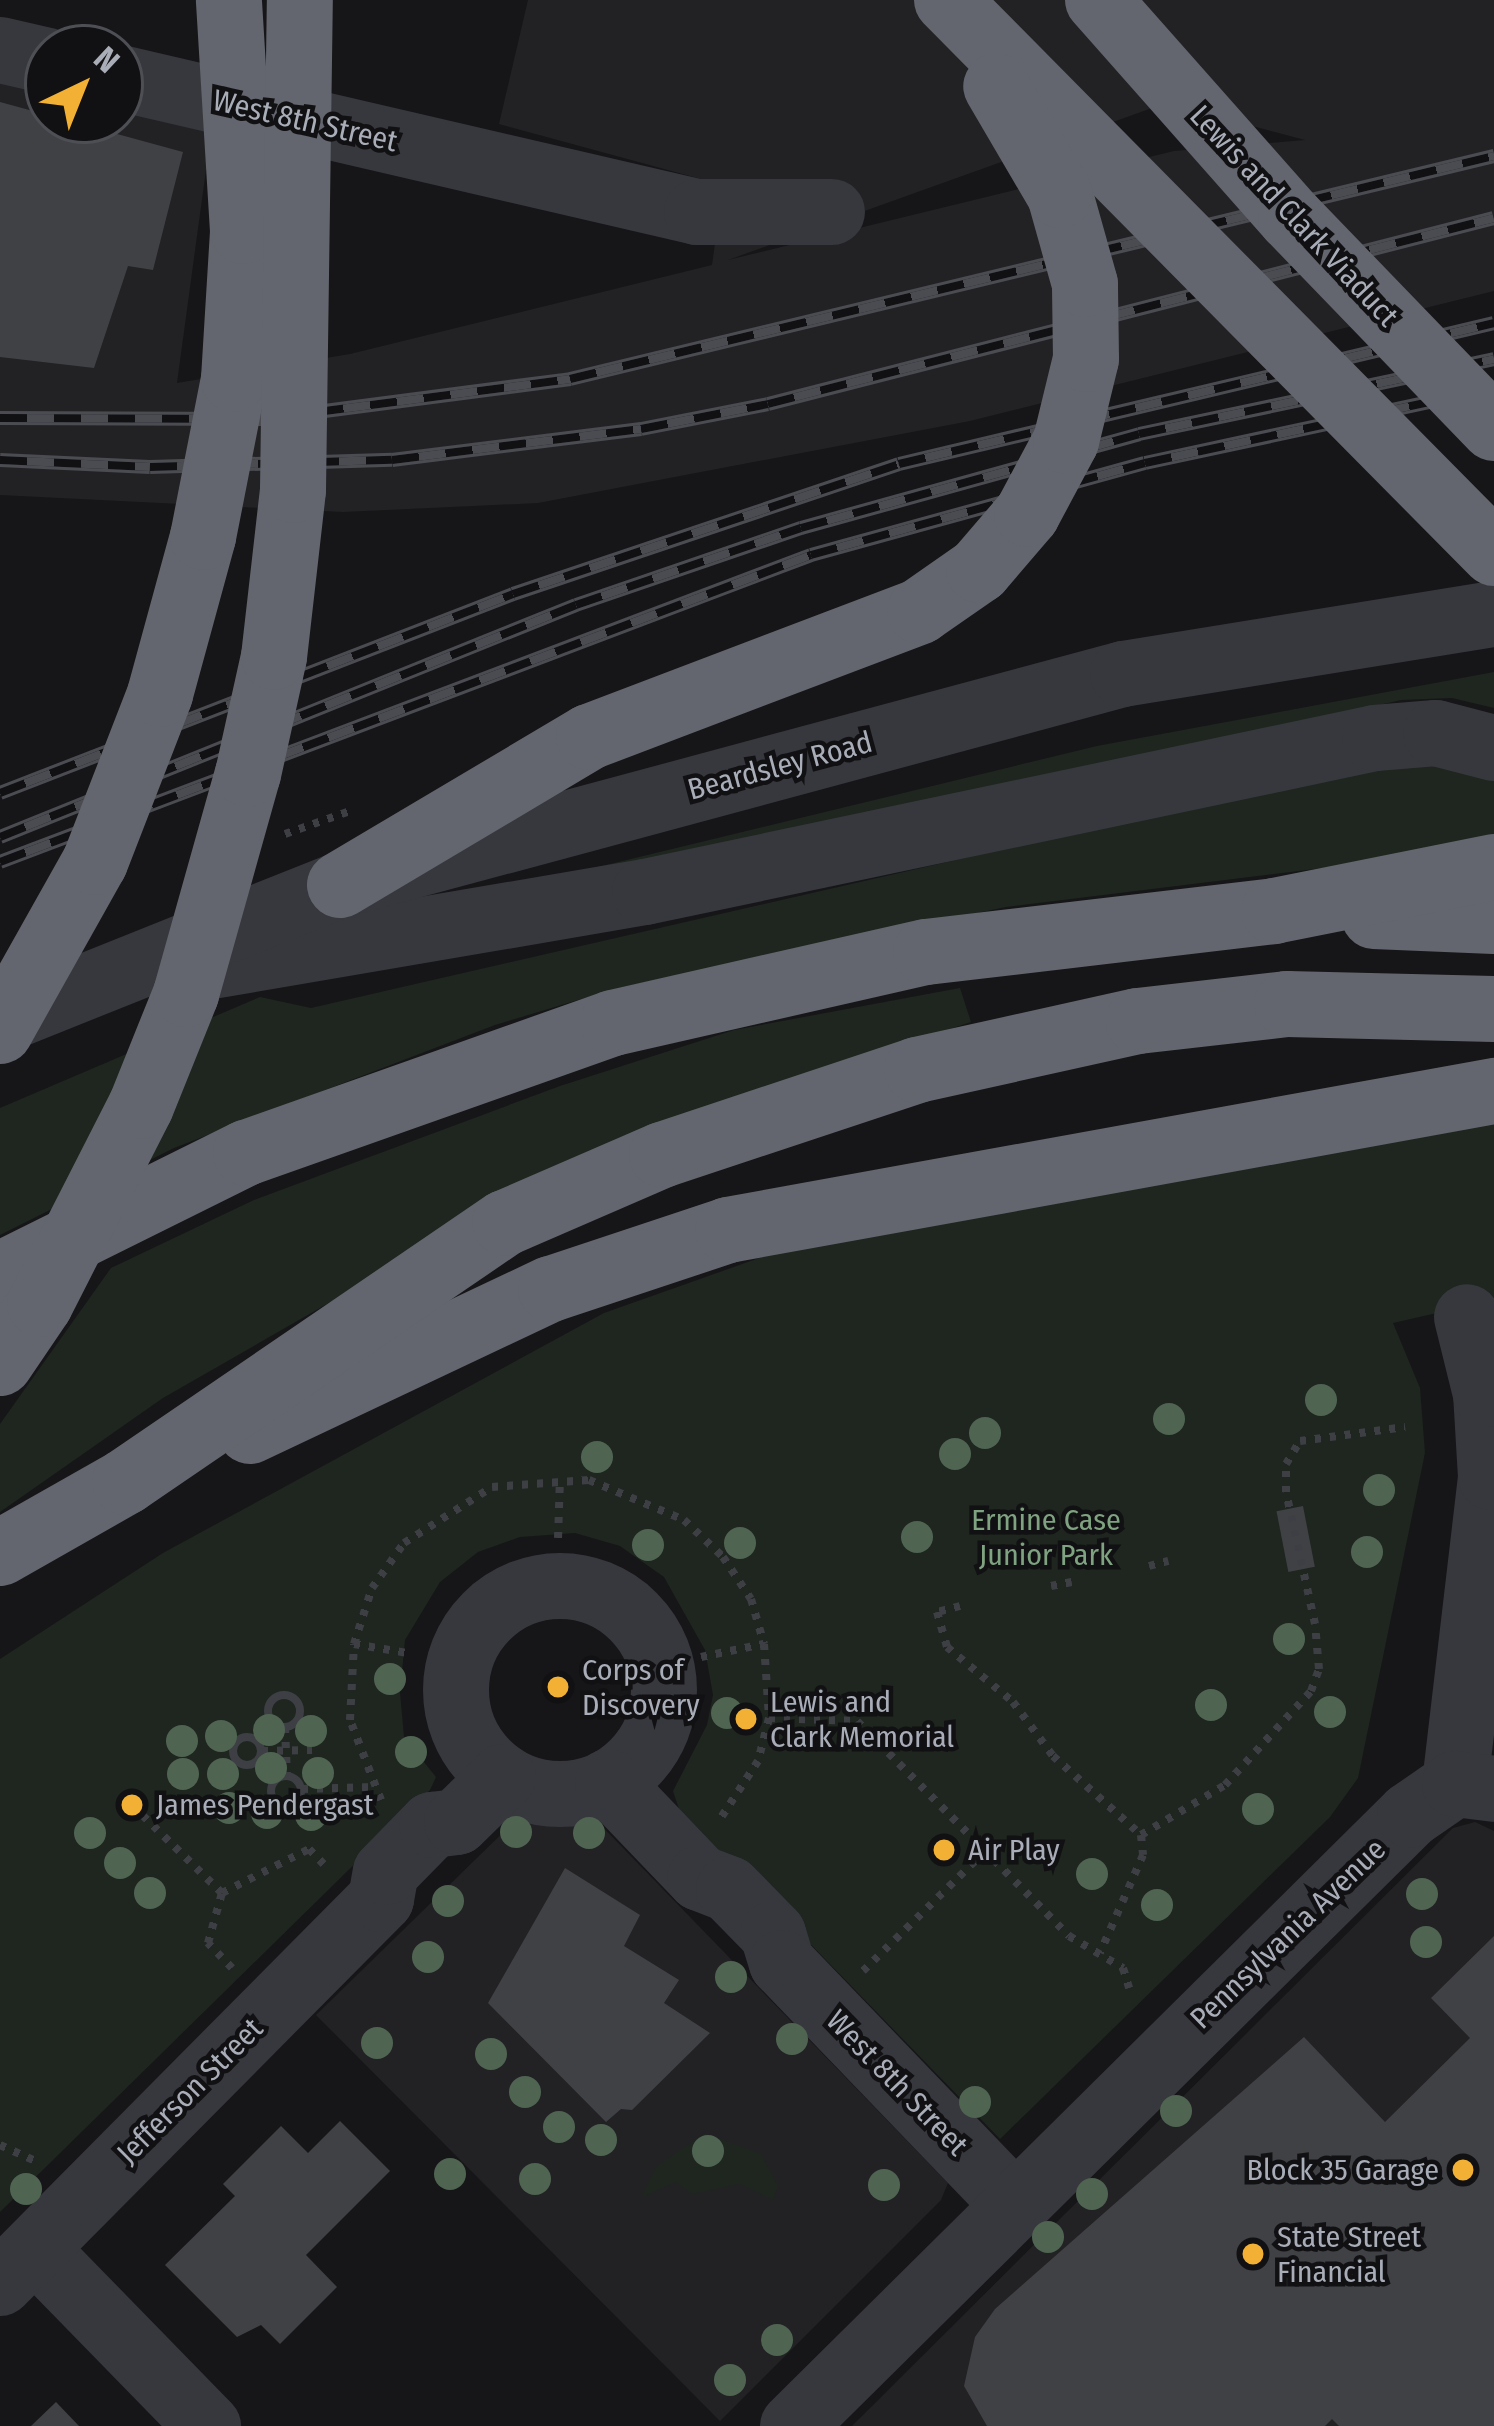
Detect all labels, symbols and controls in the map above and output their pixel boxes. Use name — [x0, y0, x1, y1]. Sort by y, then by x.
north arrow — [24, 24, 144, 144]
text: N — [86, 38, 127, 81]
street label: West 8th Street — [209, 82, 401, 160]
street label: Lewis and Clark Viaduct — [1182, 98, 1406, 334]
street label: Beardsley Road — [684, 724, 876, 808]
park label: Ermine Case Junior Park — [971, 1502, 1121, 1573]
place label: Corps of Discovery — [582, 1652, 700, 1722]
marker: Corps of Discovery — [545, 1674, 571, 1700]
place label: Lewis and Clark Memorial — [770, 1684, 954, 1754]
marker: Lewis and Clark Memorial — [733, 1706, 759, 1732]
place label: James Pendergast — [156, 1787, 374, 1823]
marker: James Pendergast — [119, 1792, 145, 1818]
place label: Air Play — [968, 1832, 1060, 1868]
street label: Pennsylvania Avenue — [1183, 1832, 1393, 2036]
marker: Air Play — [931, 1837, 957, 1863]
street label: West 8th Street — [819, 2003, 975, 2163]
street label: Jefferson Street — [110, 2011, 270, 2171]
place label: Block 35 Garage — [1247, 2152, 1439, 2188]
marker: Block 35 Garage — [1450, 2157, 1476, 2183]
place label: State Street Financial — [1277, 2219, 1421, 2290]
marker: State Street Financial — [1240, 2241, 1266, 2267]

